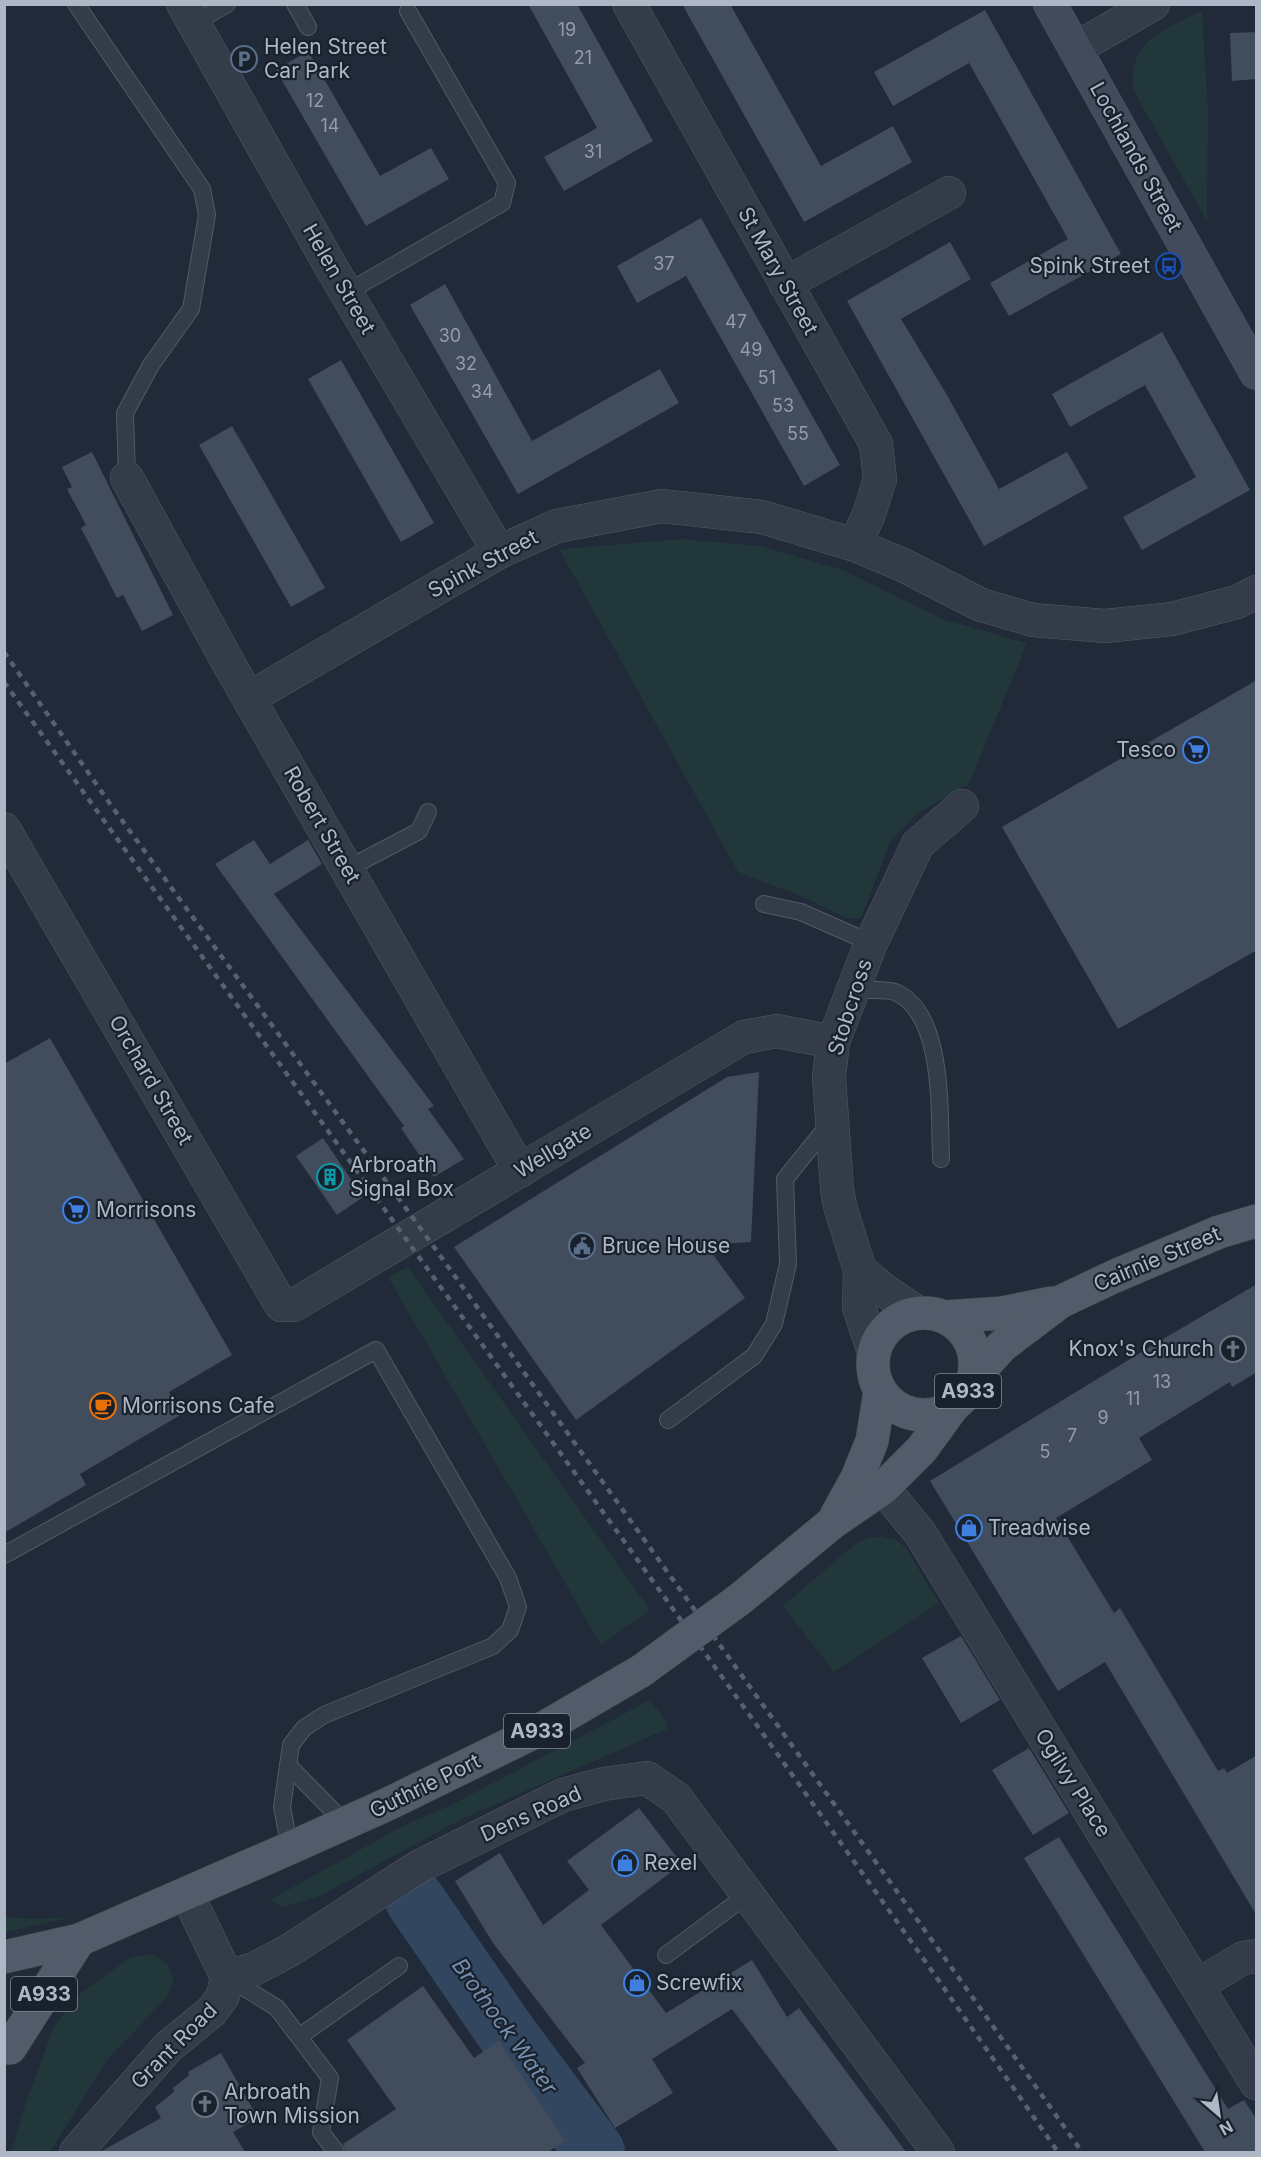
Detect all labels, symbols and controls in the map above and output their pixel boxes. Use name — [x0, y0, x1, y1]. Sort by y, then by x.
house number: 19 — [558, 19, 576, 40]
place label: Helen Street Car Park — [264, 34, 387, 83]
parking icon: Helen Street Car Park — [229, 44, 259, 74]
house number: 21 — [574, 47, 592, 68]
street label: Lochlands Street — [1085, 78, 1188, 236]
house number: 12 — [306, 90, 324, 111]
house number: 14 — [321, 115, 339, 136]
house number: 31 — [584, 141, 602, 162]
street label: St Mary Street — [733, 203, 824, 339]
street label: Helen Street — [298, 219, 381, 338]
bus stop icon: Spink Street — [1154, 251, 1184, 281]
house number: 37 — [653, 253, 675, 274]
place label: Spink Street — [1029, 253, 1150, 278]
house number: 47 — [725, 311, 747, 332]
house number: 30 — [439, 325, 461, 346]
house number: 49 — [740, 339, 762, 360]
house number: 32 — [455, 353, 477, 374]
house number: 51 — [758, 367, 776, 388]
house number: 34 — [471, 381, 493, 402]
house number: 53 — [772, 395, 794, 416]
house number: 55 — [787, 423, 809, 444]
street label: Spink Street — [424, 524, 542, 603]
supermarket icon: Tesco — [1181, 735, 1211, 765]
place label: Tesco — [1116, 737, 1176, 762]
street label: Robert Street — [279, 762, 366, 888]
street label: Stobcross — [822, 955, 877, 1058]
street label: Orchard Street — [104, 1011, 199, 1149]
street label: Wellgate — [510, 1118, 596, 1183]
place label: Arbroath Signal Box — [350, 1152, 454, 1201]
building icon: Arbroath Signal Box — [315, 1162, 345, 1192]
supermarket icon: Morrisons — [61, 1195, 91, 1225]
place label: Morrisons — [96, 1197, 196, 1222]
street label: Cairnie Street — [1090, 1221, 1224, 1296]
public building icon: Bruce House — [567, 1231, 597, 1261]
place label: Bruce House — [602, 1233, 730, 1258]
church icon: Knox's Church — [1218, 1334, 1248, 1364]
place label: Knox's Church — [1068, 1336, 1214, 1361]
house number: 13 — [1153, 1371, 1171, 1392]
road number: A933 — [935, 1374, 1001, 1408]
house number: 11 — [1126, 1388, 1140, 1409]
cafe icon: Morrisons Cafe — [88, 1391, 118, 1421]
place label: Morrisons Cafe — [122, 1393, 275, 1418]
house number: 9 — [1097, 1407, 1109, 1428]
house number: 7 — [1067, 1425, 1077, 1446]
house number: 5 — [1040, 1441, 1050, 1462]
shop icon: Treadwise — [954, 1513, 984, 1543]
place label: Treadwise — [988, 1515, 1091, 1540]
road number: A933 — [504, 1714, 570, 1748]
street label: Ogilvy Place — [1030, 1724, 1117, 1842]
street label: Guthrie Port — [365, 1748, 484, 1823]
street label: Dens Road — [477, 1780, 585, 1847]
shop icon: Rexel — [610, 1848, 640, 1878]
place label: Rexel — [644, 1850, 697, 1875]
water label: Brothock Water — [447, 1953, 563, 2100]
shop icon: Screwfix — [622, 1968, 652, 1998]
place label: Screwfix — [656, 1970, 742, 1995]
road number: A933 — [11, 1977, 77, 2011]
street label: Grant Road — [125, 1997, 222, 2094]
place label: Arbroath Town Mission — [224, 2079, 360, 2128]
north arrow — [1189, 2085, 1249, 2145]
church icon: Arbroath Town Mission — [190, 2089, 220, 2119]
text: N — [1216, 2116, 1236, 2140]

